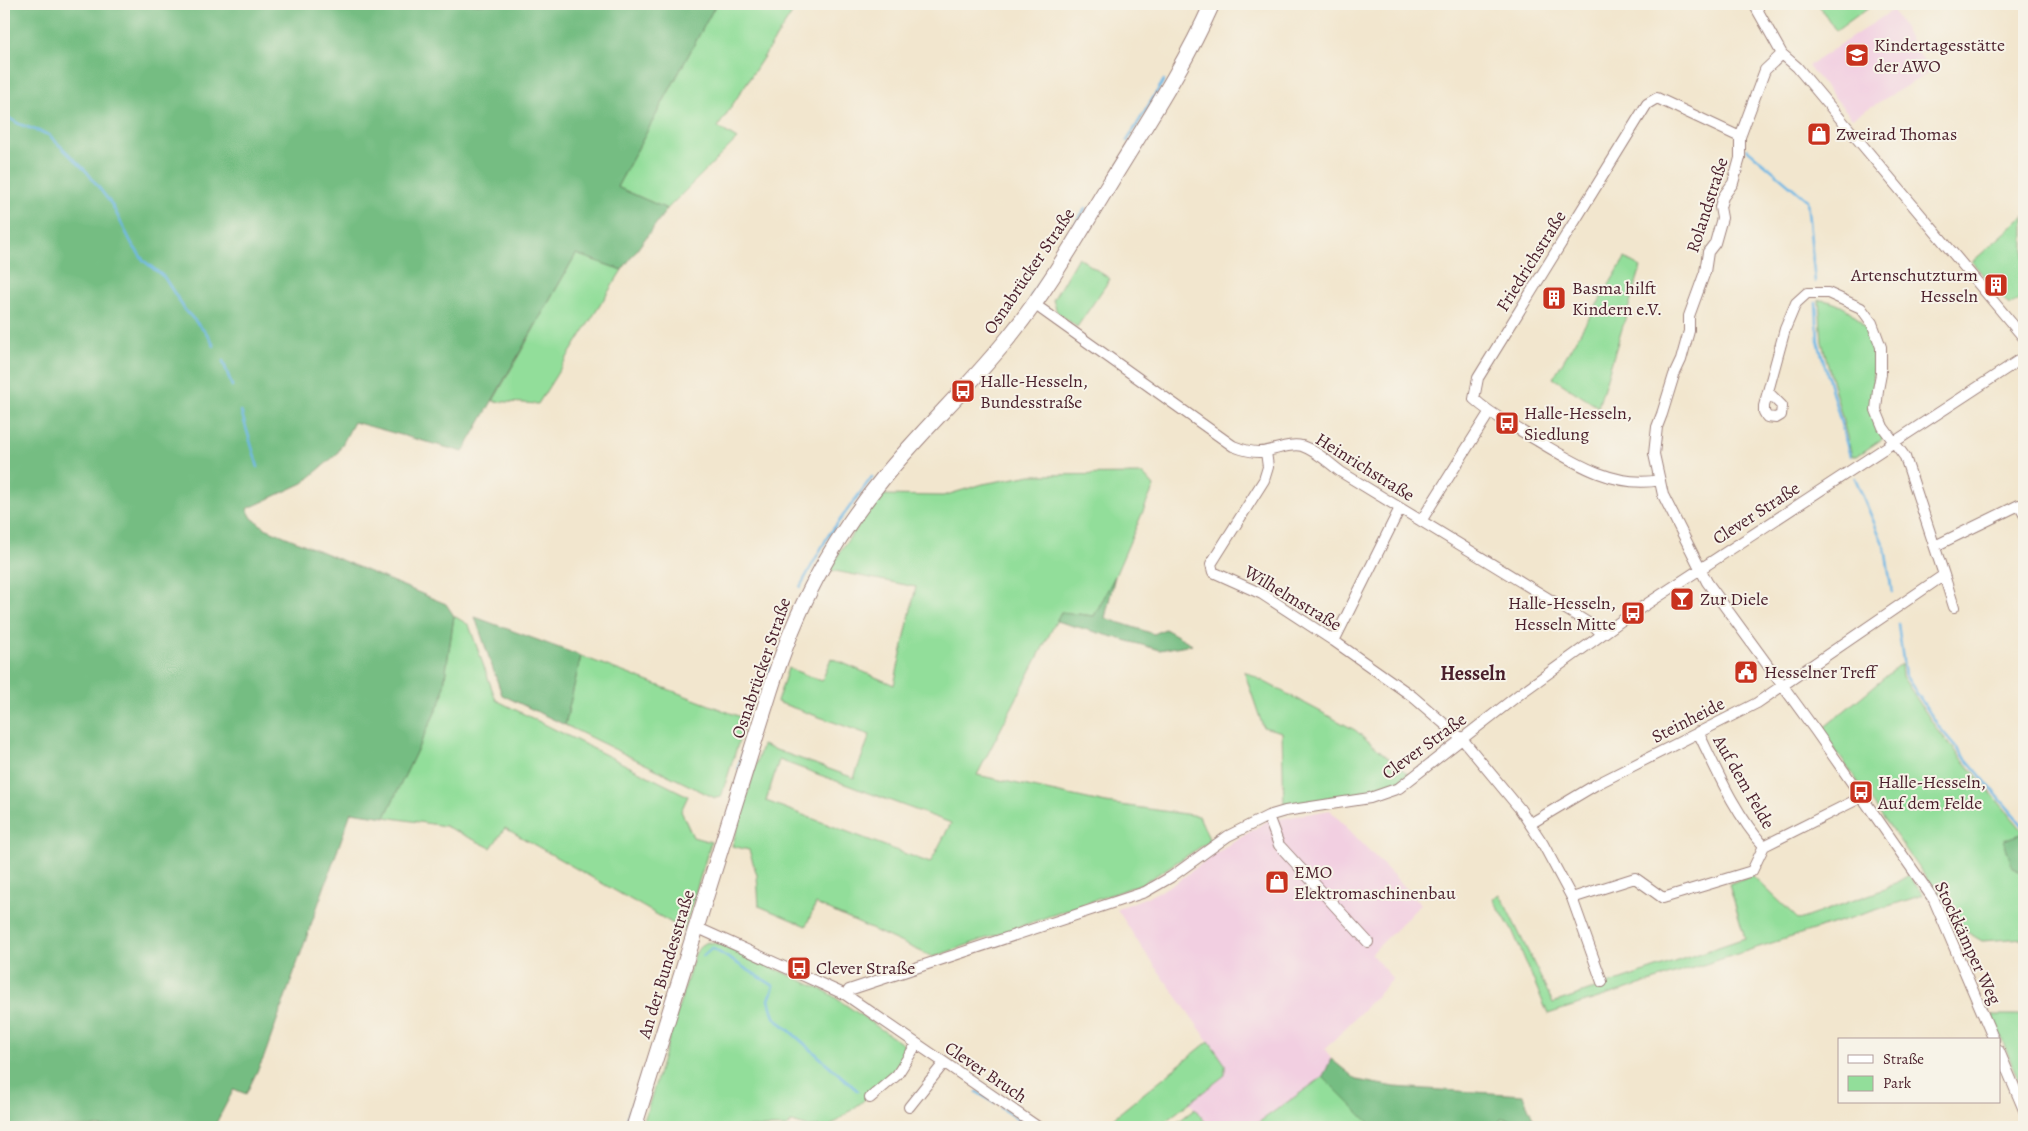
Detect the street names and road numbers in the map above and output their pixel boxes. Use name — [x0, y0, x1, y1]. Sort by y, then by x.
street label: Rolandstraße — [1680, 154, 1734, 256]
street label: Osnabrücker Straße — [978, 203, 1080, 339]
street label: Friedrichstraße — [1490, 206, 1572, 316]
street label: Heinrichstraße — [1311, 427, 1419, 507]
street label: Clever Straße — [1708, 476, 1804, 550]
street label: Wilhelmstraße — [1239, 559, 1346, 637]
street label: Osnabrücker Straße — [726, 594, 796, 742]
street label: Steinheide — [1647, 691, 1729, 749]
street label: Clever Straße — [1377, 707, 1471, 785]
street label: Auf dem Felde — [1707, 730, 1780, 833]
street label: Stockkämper Weg — [1929, 878, 2007, 1008]
street label: An der Bundesstraße — [632, 887, 700, 1042]
street label: Clever Bruch — [940, 1036, 1032, 1109]

